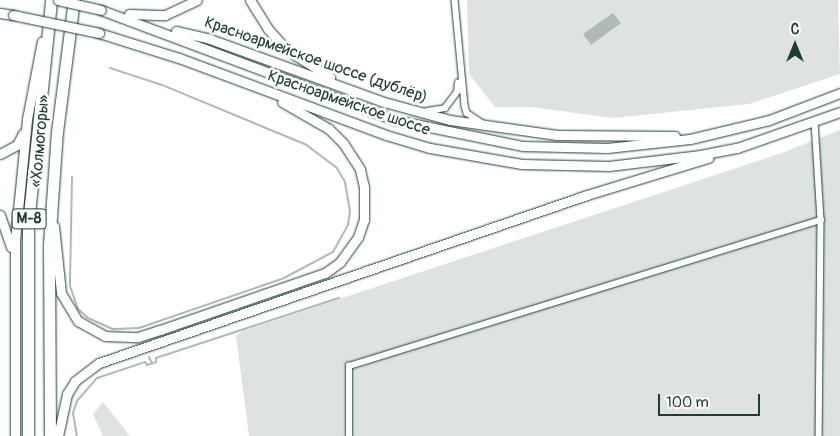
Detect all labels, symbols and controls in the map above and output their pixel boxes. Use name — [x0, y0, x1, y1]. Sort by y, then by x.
street label: Красноармейское шоссе (дублёр) — [202, 13, 430, 107]
north arrow — [770, 20, 820, 70]
text: С — [791, 21, 799, 38]
street label: Красноармейское шоссе — [265, 66, 433, 140]
street label: «Холмогоры» — [26, 94, 54, 188]
road number: М-8 — [12, 206, 46, 232]
scale bar — [660, 384, 762, 416]
text: 100 m — [666, 393, 709, 412]

